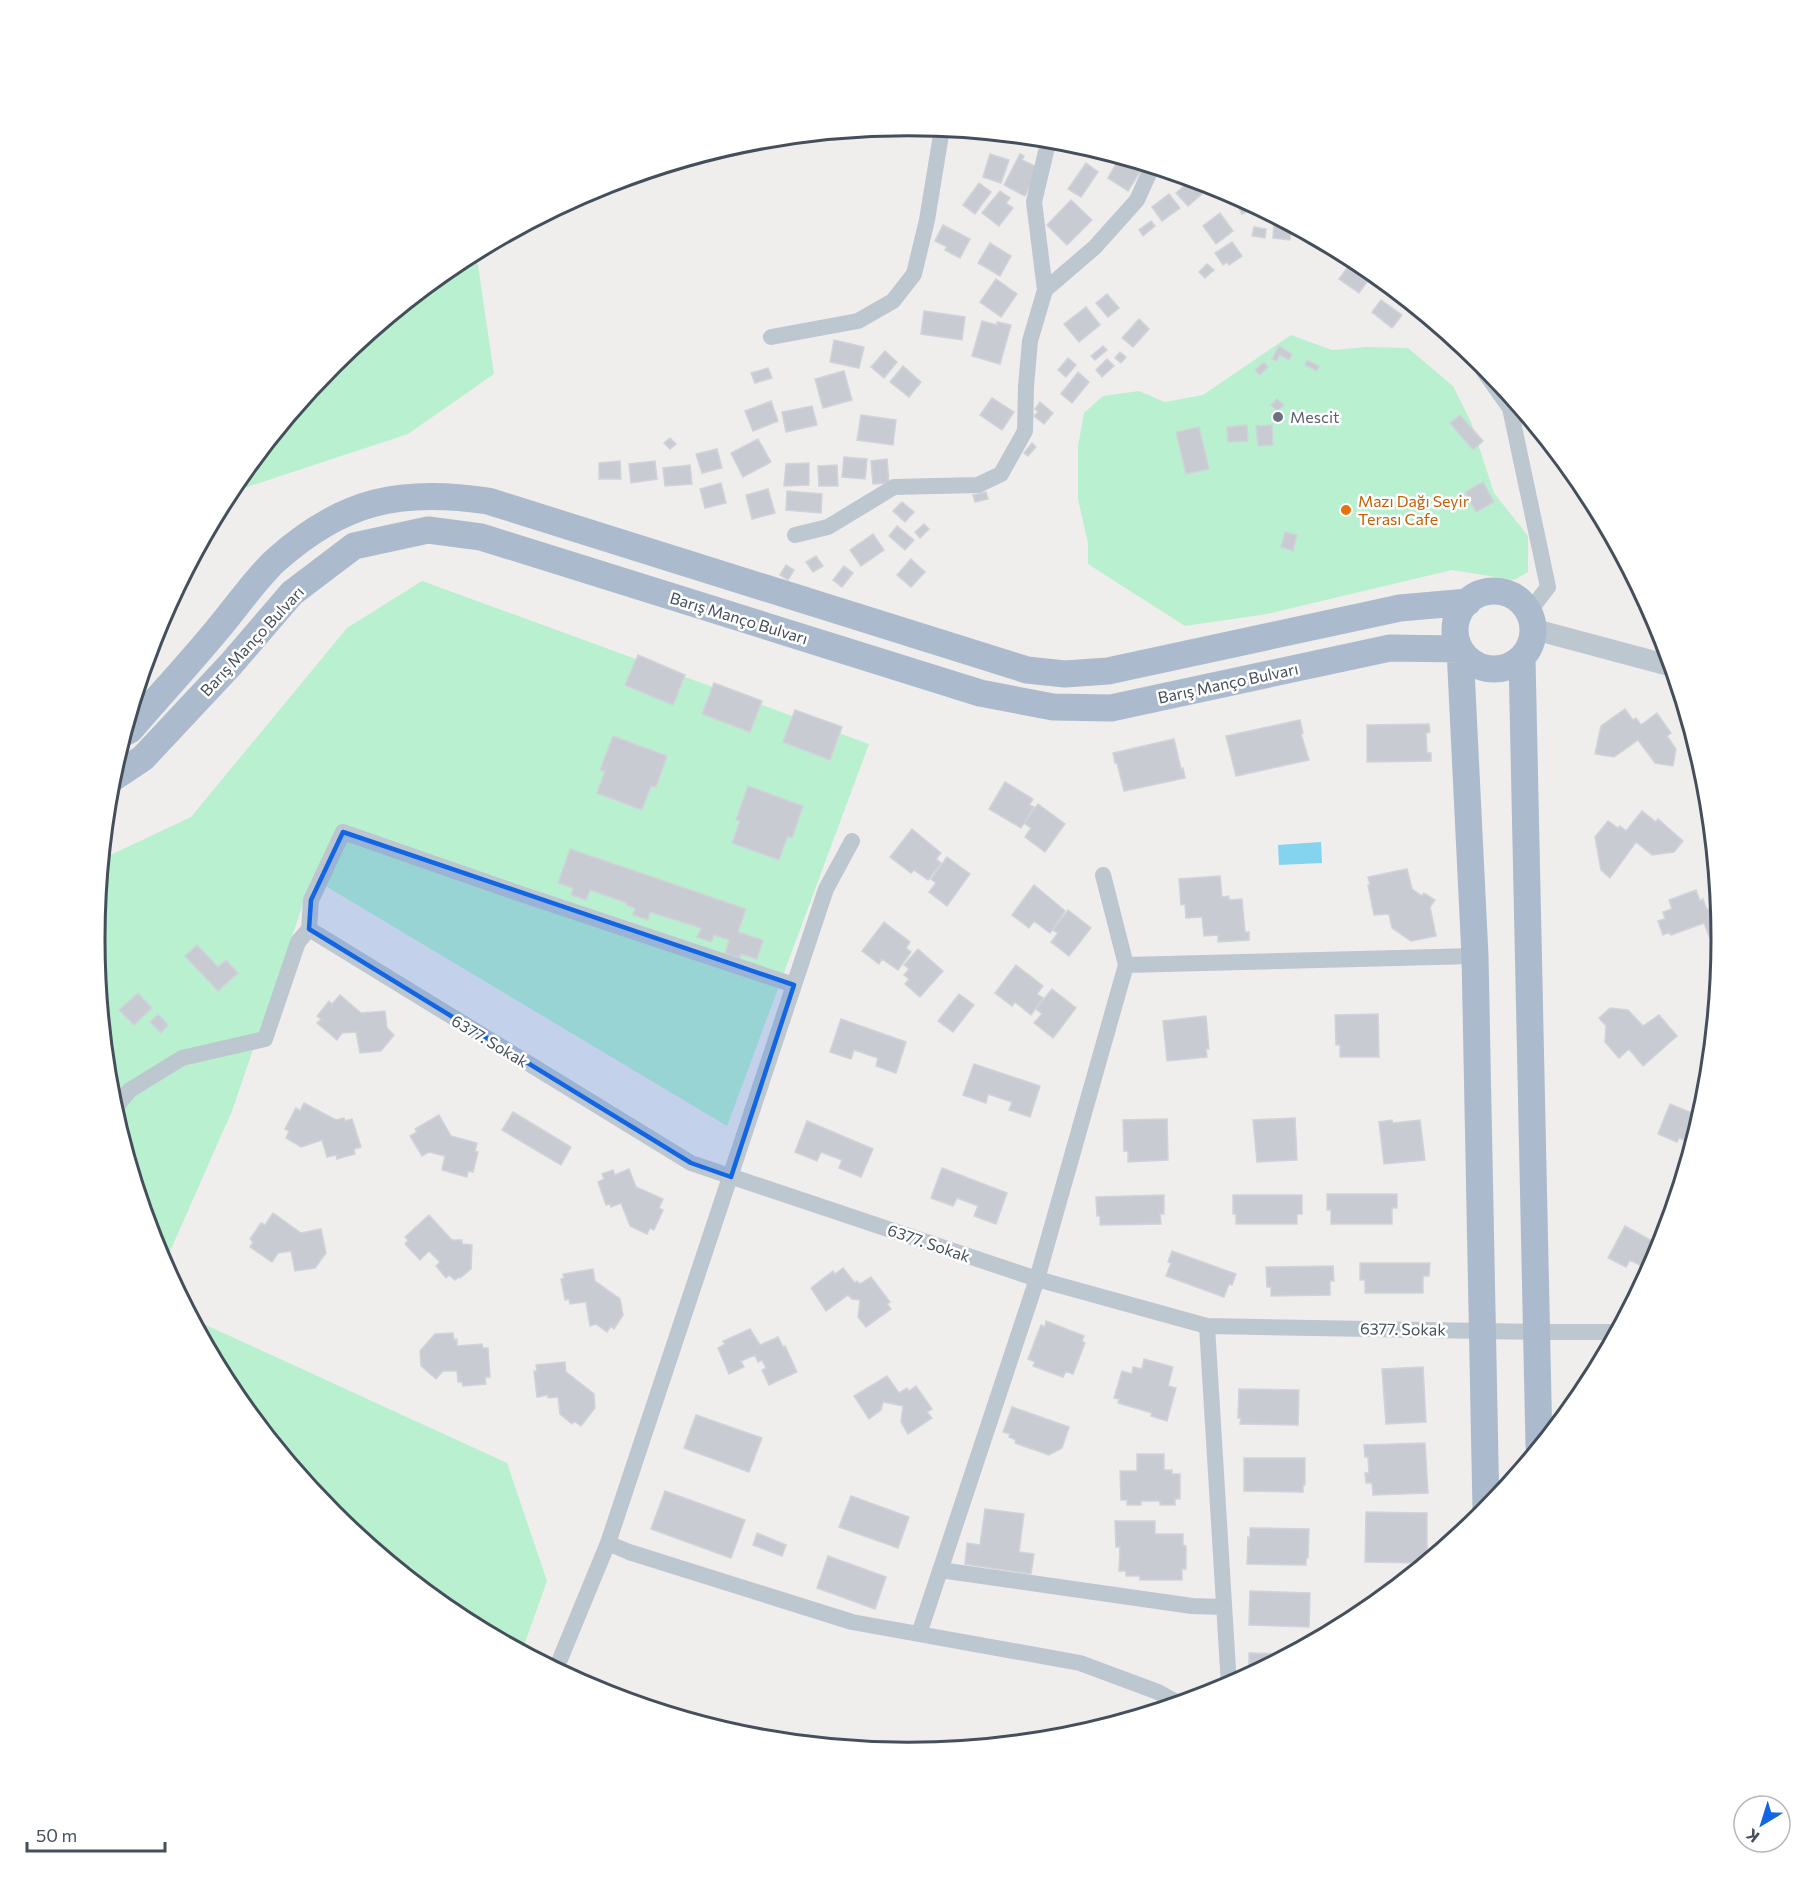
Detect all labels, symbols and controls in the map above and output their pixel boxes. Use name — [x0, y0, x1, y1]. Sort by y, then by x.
place label: Mescit — [1290, 407, 1340, 426]
marker: Mescit — [1271, 410, 1285, 424]
place label: Mazı Dağı Seyir Terası Cafe — [1358, 491, 1470, 528]
marker: Mazı Dağı Seyir Terası Cafe — [1339, 503, 1353, 517]
street label: Barış Manço Bulvarı — [196, 582, 307, 699]
street label: Barış Manço Bulvarı — [668, 588, 810, 648]
street label: Barış Manço Bulvarı — [1156, 658, 1300, 707]
street label: 6377. Sokak — [448, 1010, 532, 1071]
street label: 6377. Sokak — [885, 1220, 973, 1266]
street label: 6377. Sokak — [1360, 1318, 1447, 1339]
north arrow — [1732, 1794, 1792, 1854]
scale bar — [27, 1815, 165, 1853]
text: 50 m — [36, 1824, 77, 1846]
text: K — [1742, 1825, 1763, 1847]

